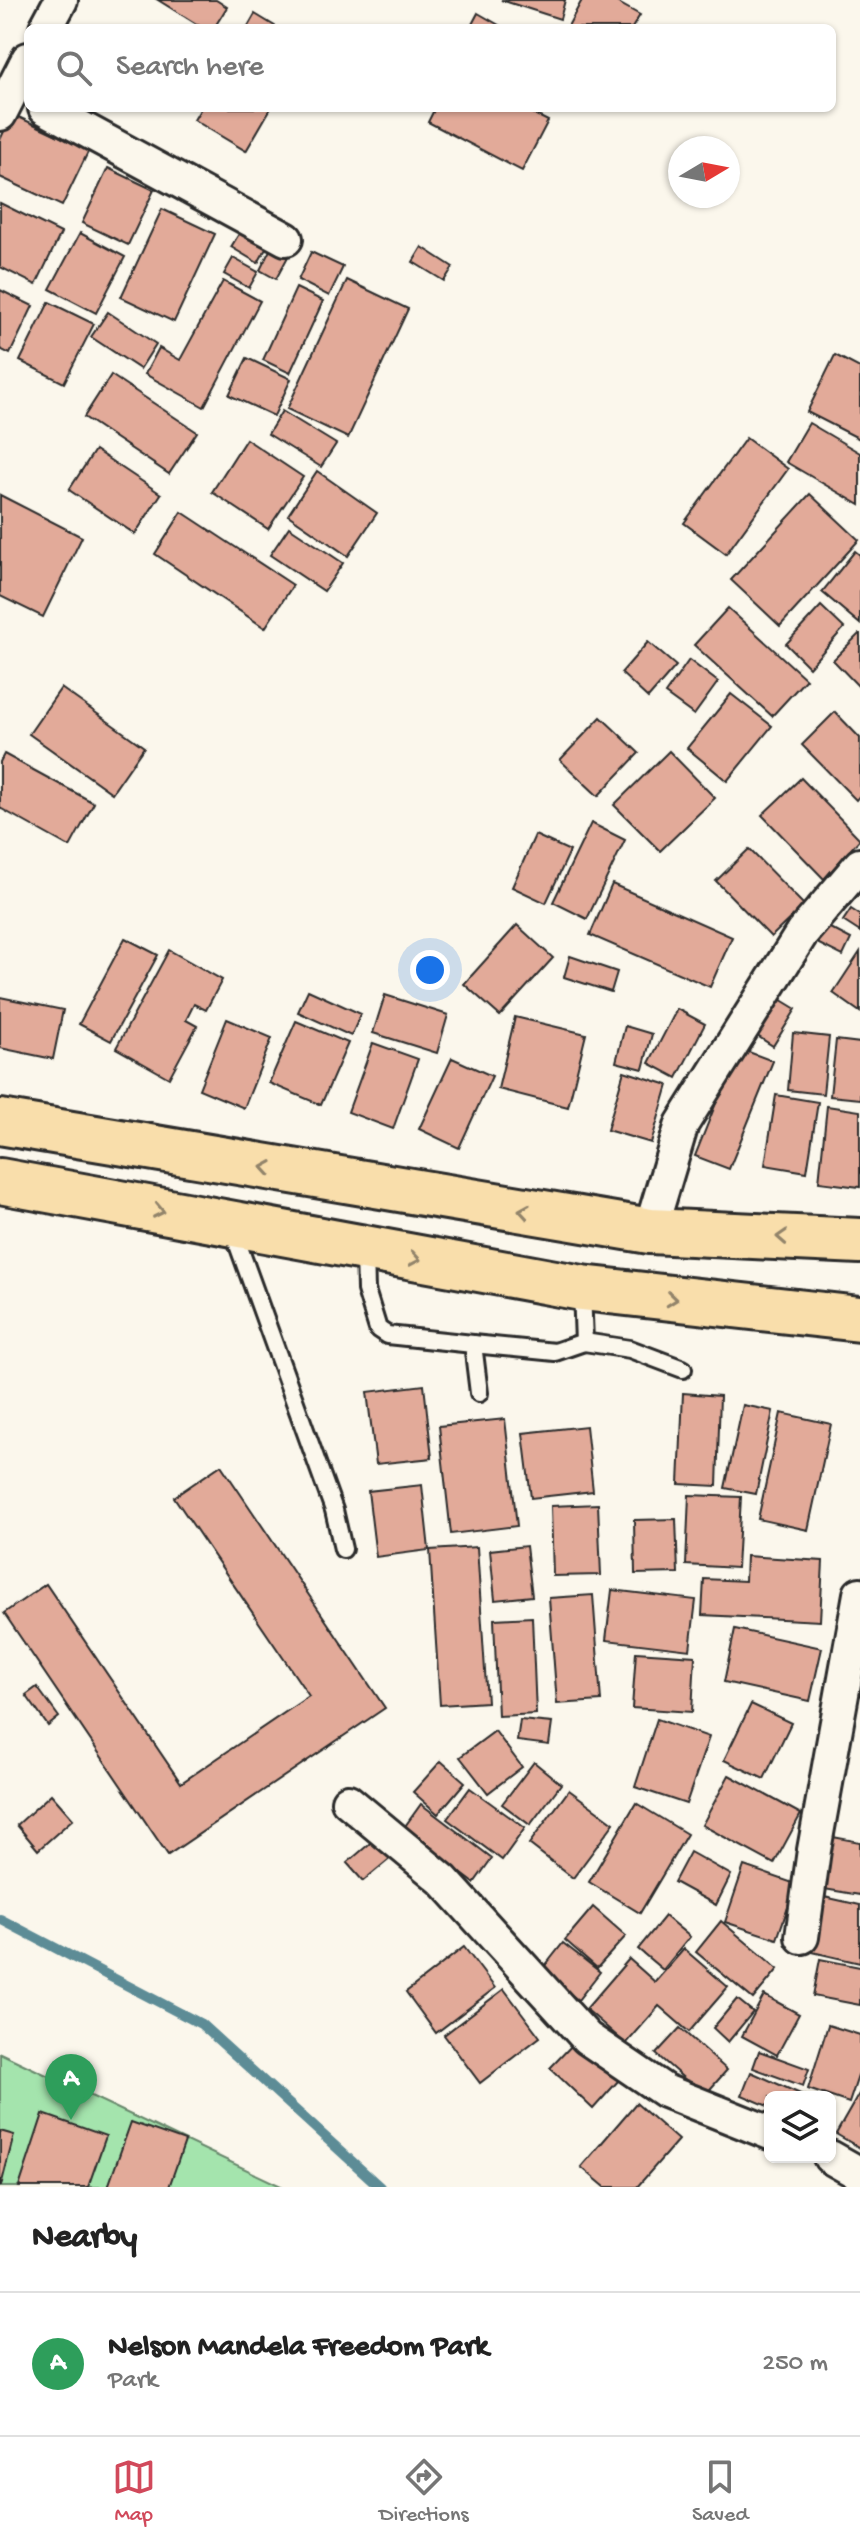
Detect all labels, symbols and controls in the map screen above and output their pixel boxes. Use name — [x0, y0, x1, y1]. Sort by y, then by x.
search box — [24, 24, 836, 112]
icon: search — [52, 46, 96, 90]
text: Search here — [116, 51, 264, 86]
north arrow — [668, 136, 740, 208]
your location — [410, 950, 450, 990]
one-way arrow — [261, 1161, 274, 1178]
one-way arrow — [152, 1202, 166, 1219]
one-way arrow — [517, 1203, 531, 1220]
one-way arrow — [775, 1229, 788, 1246]
one-way arrow — [408, 1250, 422, 1267]
one-way arrow — [666, 1290, 679, 1307]
pin: A — [45, 2054, 97, 2120]
map controls — [764, 2091, 836, 2163]
button: layers — [764, 2091, 836, 2163]
text: Nearby — [32, 2219, 137, 2259]
text: Nelson Mandela Freedom Park — [108, 2331, 489, 2366]
text: A — [50, 2349, 66, 2380]
text: 250 m — [762, 2349, 828, 2380]
text: Park — [108, 2366, 158, 2397]
tab: Map — [112, 2455, 156, 2529]
tab: Directions — [379, 2455, 469, 2529]
tab: Saved — [692, 2455, 748, 2529]

